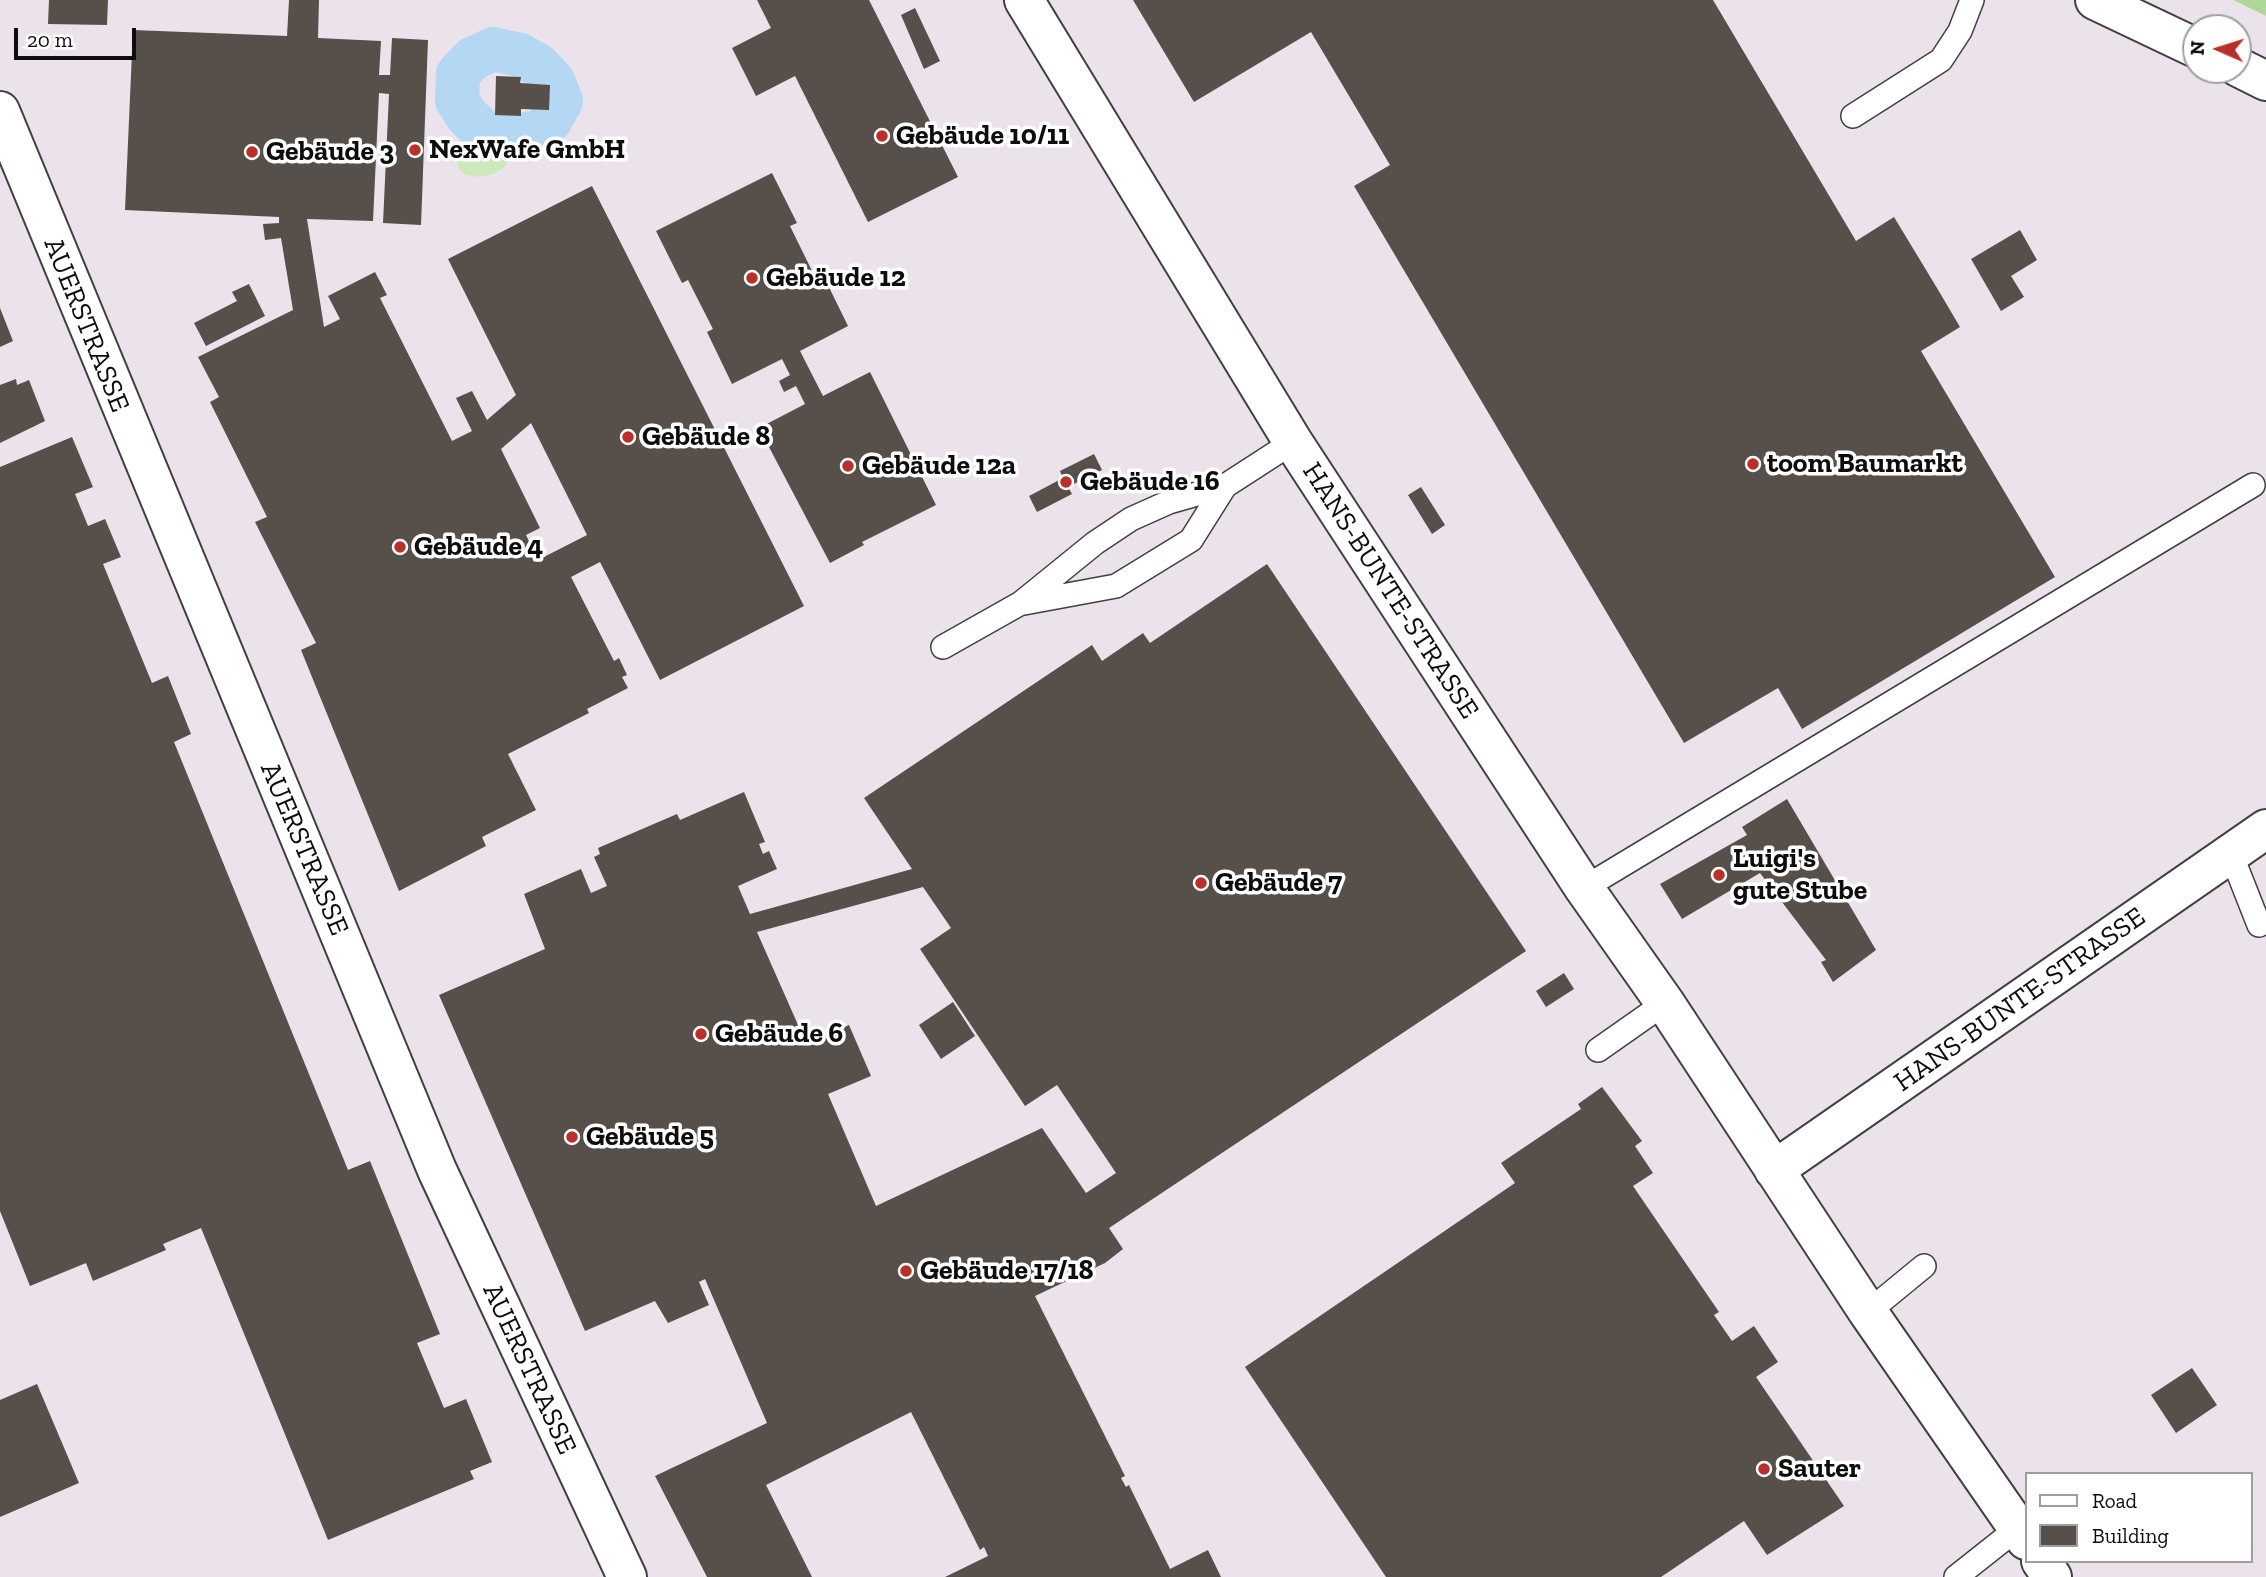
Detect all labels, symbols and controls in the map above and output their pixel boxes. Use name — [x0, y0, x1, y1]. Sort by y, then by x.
scale bar — [18, 14, 140, 58]
north arrow — [2182, 14, 2252, 84]
text: 20 m — [27, 27, 73, 52]
text: N — [2186, 40, 2209, 56]
place label: Gebäude 10/11 — [896, 119, 1069, 153]
marker: Gebäude 10/11 — [874, 128, 890, 144]
place label: NexWafe GmbH — [429, 133, 625, 167]
place label: Gebäude 3 — [266, 135, 394, 169]
marker: NexWafe GmbH — [407, 142, 423, 158]
marker: Gebäude 3 — [244, 144, 260, 160]
street label: AUERSTRASSE — [36, 233, 136, 417]
place label: Gebäude 12 — [766, 261, 906, 295]
marker: Gebäude 12 — [744, 270, 760, 286]
place label: Gebäude 8 — [642, 420, 770, 454]
marker: Gebäude 8 — [620, 429, 636, 445]
place label: toom Baumarkt — [1767, 447, 1963, 481]
place label: Gebäude 12a — [862, 449, 1016, 483]
marker: toom Baumarkt — [1745, 456, 1761, 472]
street label: HANS-BUNTE-STRASSE — [1295, 457, 1485, 725]
marker: Gebäude 12a — [840, 458, 856, 474]
place label: Gebäude 16 — [1080, 465, 1220, 499]
marker: Gebäude 16 — [1058, 474, 1074, 490]
place label: Gebäude 4 — [414, 530, 543, 564]
marker: Gebäude 4 — [392, 539, 408, 555]
street label: AUERSTRASSE — [252, 757, 356, 941]
place label: Luigi's gute Stube — [1733, 842, 1867, 908]
place label: Gebäude 7 — [1215, 866, 1342, 900]
marker: Luigi's gute Stube — [1711, 867, 1727, 883]
marker: Gebäude 7 — [1193, 875, 1209, 891]
street label: HANS-BUNTE-STRASSE — [1888, 901, 2152, 1099]
place label: Gebäude 6 — [715, 1017, 843, 1051]
marker: Gebäude 6 — [693, 1026, 709, 1042]
place label: Gebäude 5 — [586, 1120, 714, 1154]
marker: Gebäude 5 — [564, 1129, 580, 1145]
place label: Gebäude 17/18 — [920, 1254, 1094, 1288]
marker: Gebäude 17/18 — [898, 1263, 914, 1279]
street label: AUERSTRASSE — [475, 1278, 583, 1460]
place label: Sauter — [1778, 1452, 1861, 1486]
marker: Sauter — [1756, 1461, 1772, 1477]
legend — [2024, 1472, 2252, 1563]
text: Road — [2092, 1488, 2137, 1513]
text: Building — [2092, 1523, 2169, 1548]

